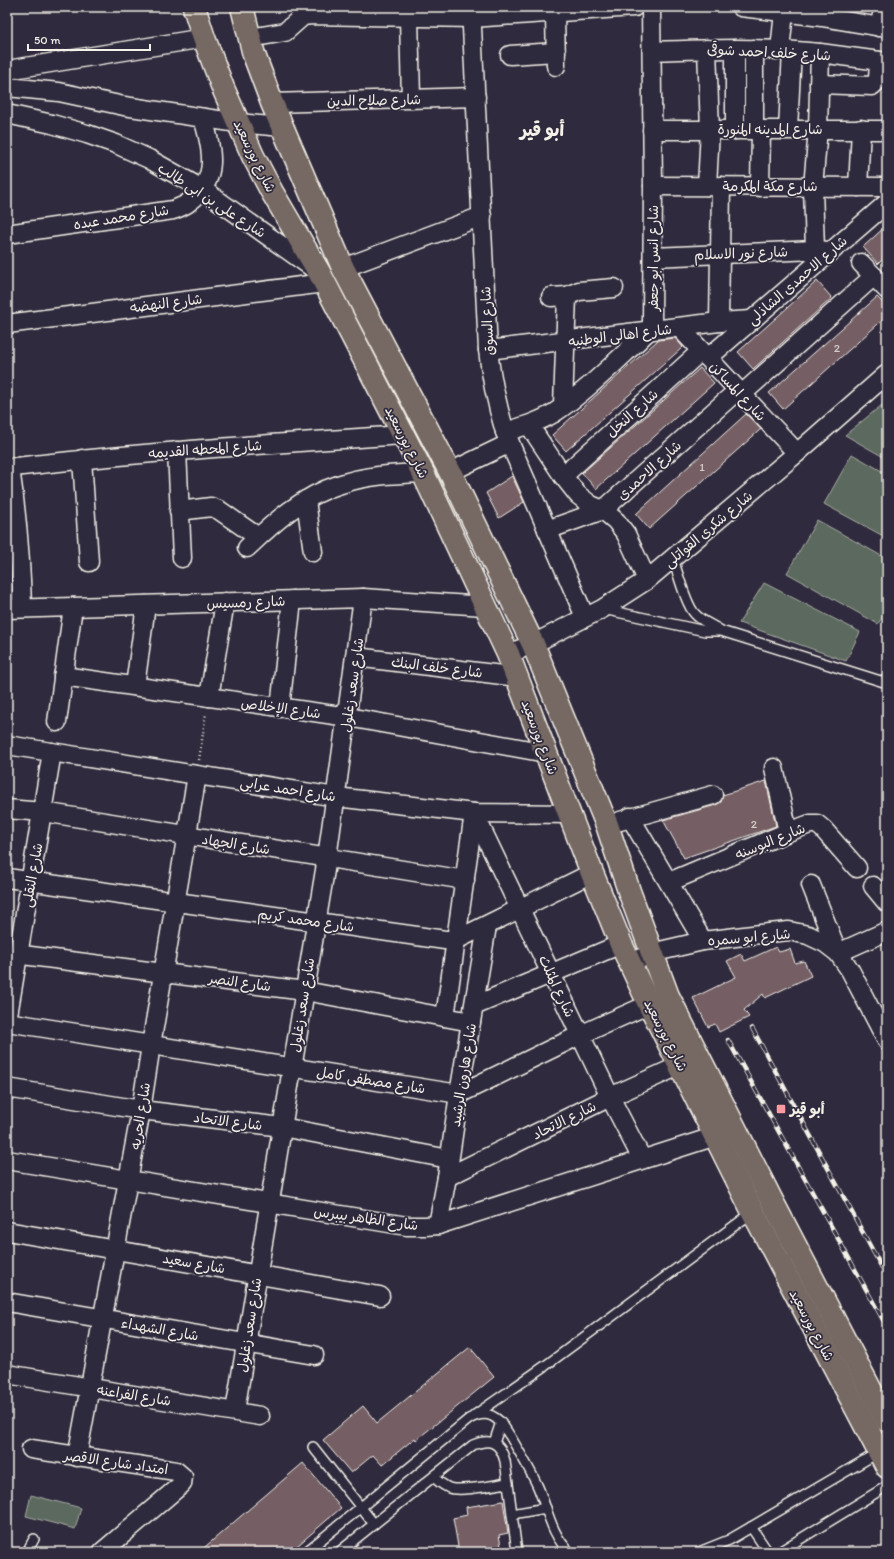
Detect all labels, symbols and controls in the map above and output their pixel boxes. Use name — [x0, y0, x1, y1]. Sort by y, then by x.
scale bar — [28, 26, 150, 52]
text: 50 m — [34, 33, 60, 47]
street label: شارع خلف احمد شوقى — [707, 41, 831, 65]
street label: شارع صلاح الدين — [327, 91, 421, 111]
street label: شارع بورسعيد — [229, 117, 279, 196]
district label: أبو قير — [518, 119, 564, 141]
street label: شارع المدينه المنورة — [717, 121, 823, 139]
street label: شارع على بن ابى طالب — [154, 159, 269, 242]
street label: شارع مكة المكرمة — [723, 178, 817, 196]
street label: شارع محمد عبده — [72, 202, 170, 234]
street label: شارع انس ابو جعفر — [645, 205, 663, 312]
street label: شارع الاحمدى الشاذلى — [744, 232, 851, 329]
street label: شارع نور الاسلام — [694, 243, 788, 266]
street label: شارع السوق — [477, 286, 499, 356]
street label: شارع النهضه — [129, 291, 203, 317]
street label: شارع اهالى الوطنيه — [567, 321, 673, 351]
house number: 2 — [834, 341, 841, 355]
street label: شارع المساكن — [705, 358, 769, 425]
street label: شارع النخل — [603, 386, 662, 442]
street label: شارع بورسعيد — [380, 403, 432, 482]
street label: شارع المحطه القديمه — [147, 437, 263, 463]
street label: شارع الاحمدى — [614, 437, 686, 504]
house number: 1 — [699, 460, 705, 474]
street label: شارع شكرى القواتلى — [661, 487, 757, 572]
street label: شارع رمسيس — [206, 593, 286, 613]
street label: شارع سعد زغلول — [337, 637, 369, 734]
street label: شارع خلف البنك — [390, 653, 484, 683]
street label: شارع الإخلاص — [240, 694, 322, 723]
street label: شارع بورسعيد — [517, 697, 562, 777]
street label: شارع احمد عرابى — [239, 774, 337, 806]
house number: 2 — [751, 817, 758, 831]
street label: شارع البوسنه — [733, 820, 808, 864]
street label: شارع الجهاد — [201, 831, 271, 859]
street label: شارع النقلى — [18, 841, 48, 909]
street label: شارع محمد كريم — [256, 905, 355, 938]
street label: شارع ابو سمره — [707, 925, 791, 951]
street label: شارع المثلث — [534, 952, 578, 1020]
street label: شارع سعد زغلول — [287, 957, 319, 1054]
street label: شارع النصر — [207, 970, 272, 996]
street label: شارع بورسعيد — [639, 996, 691, 1075]
street label: شارع هارون الرشيد — [447, 1022, 481, 1128]
street label: شارع مصطفى كامل — [315, 1063, 427, 1098]
street label: شارع الحريه — [127, 1081, 155, 1151]
street label: شارع الاتحاد — [529, 1098, 599, 1144]
place label: أبو قير — [788, 1100, 825, 1119]
marker: أبو قير — [775, 1103, 787, 1115]
street label: شارع الاتحاد — [193, 1109, 263, 1135]
street label: شارع الظاهر بيبرس — [312, 1203, 419, 1235]
street label: شارع سعيد — [161, 1250, 226, 1278]
street label: شارع سعد زغلول — [234, 1277, 266, 1374]
street label: شارع بورسعيد — [785, 1286, 838, 1364]
street label: شارع الشهداء — [120, 1314, 200, 1346]
street label: شارع الفراعنه — [96, 1381, 172, 1411]
street label: امتداد شارع الاقصر — [61, 1447, 169, 1479]

